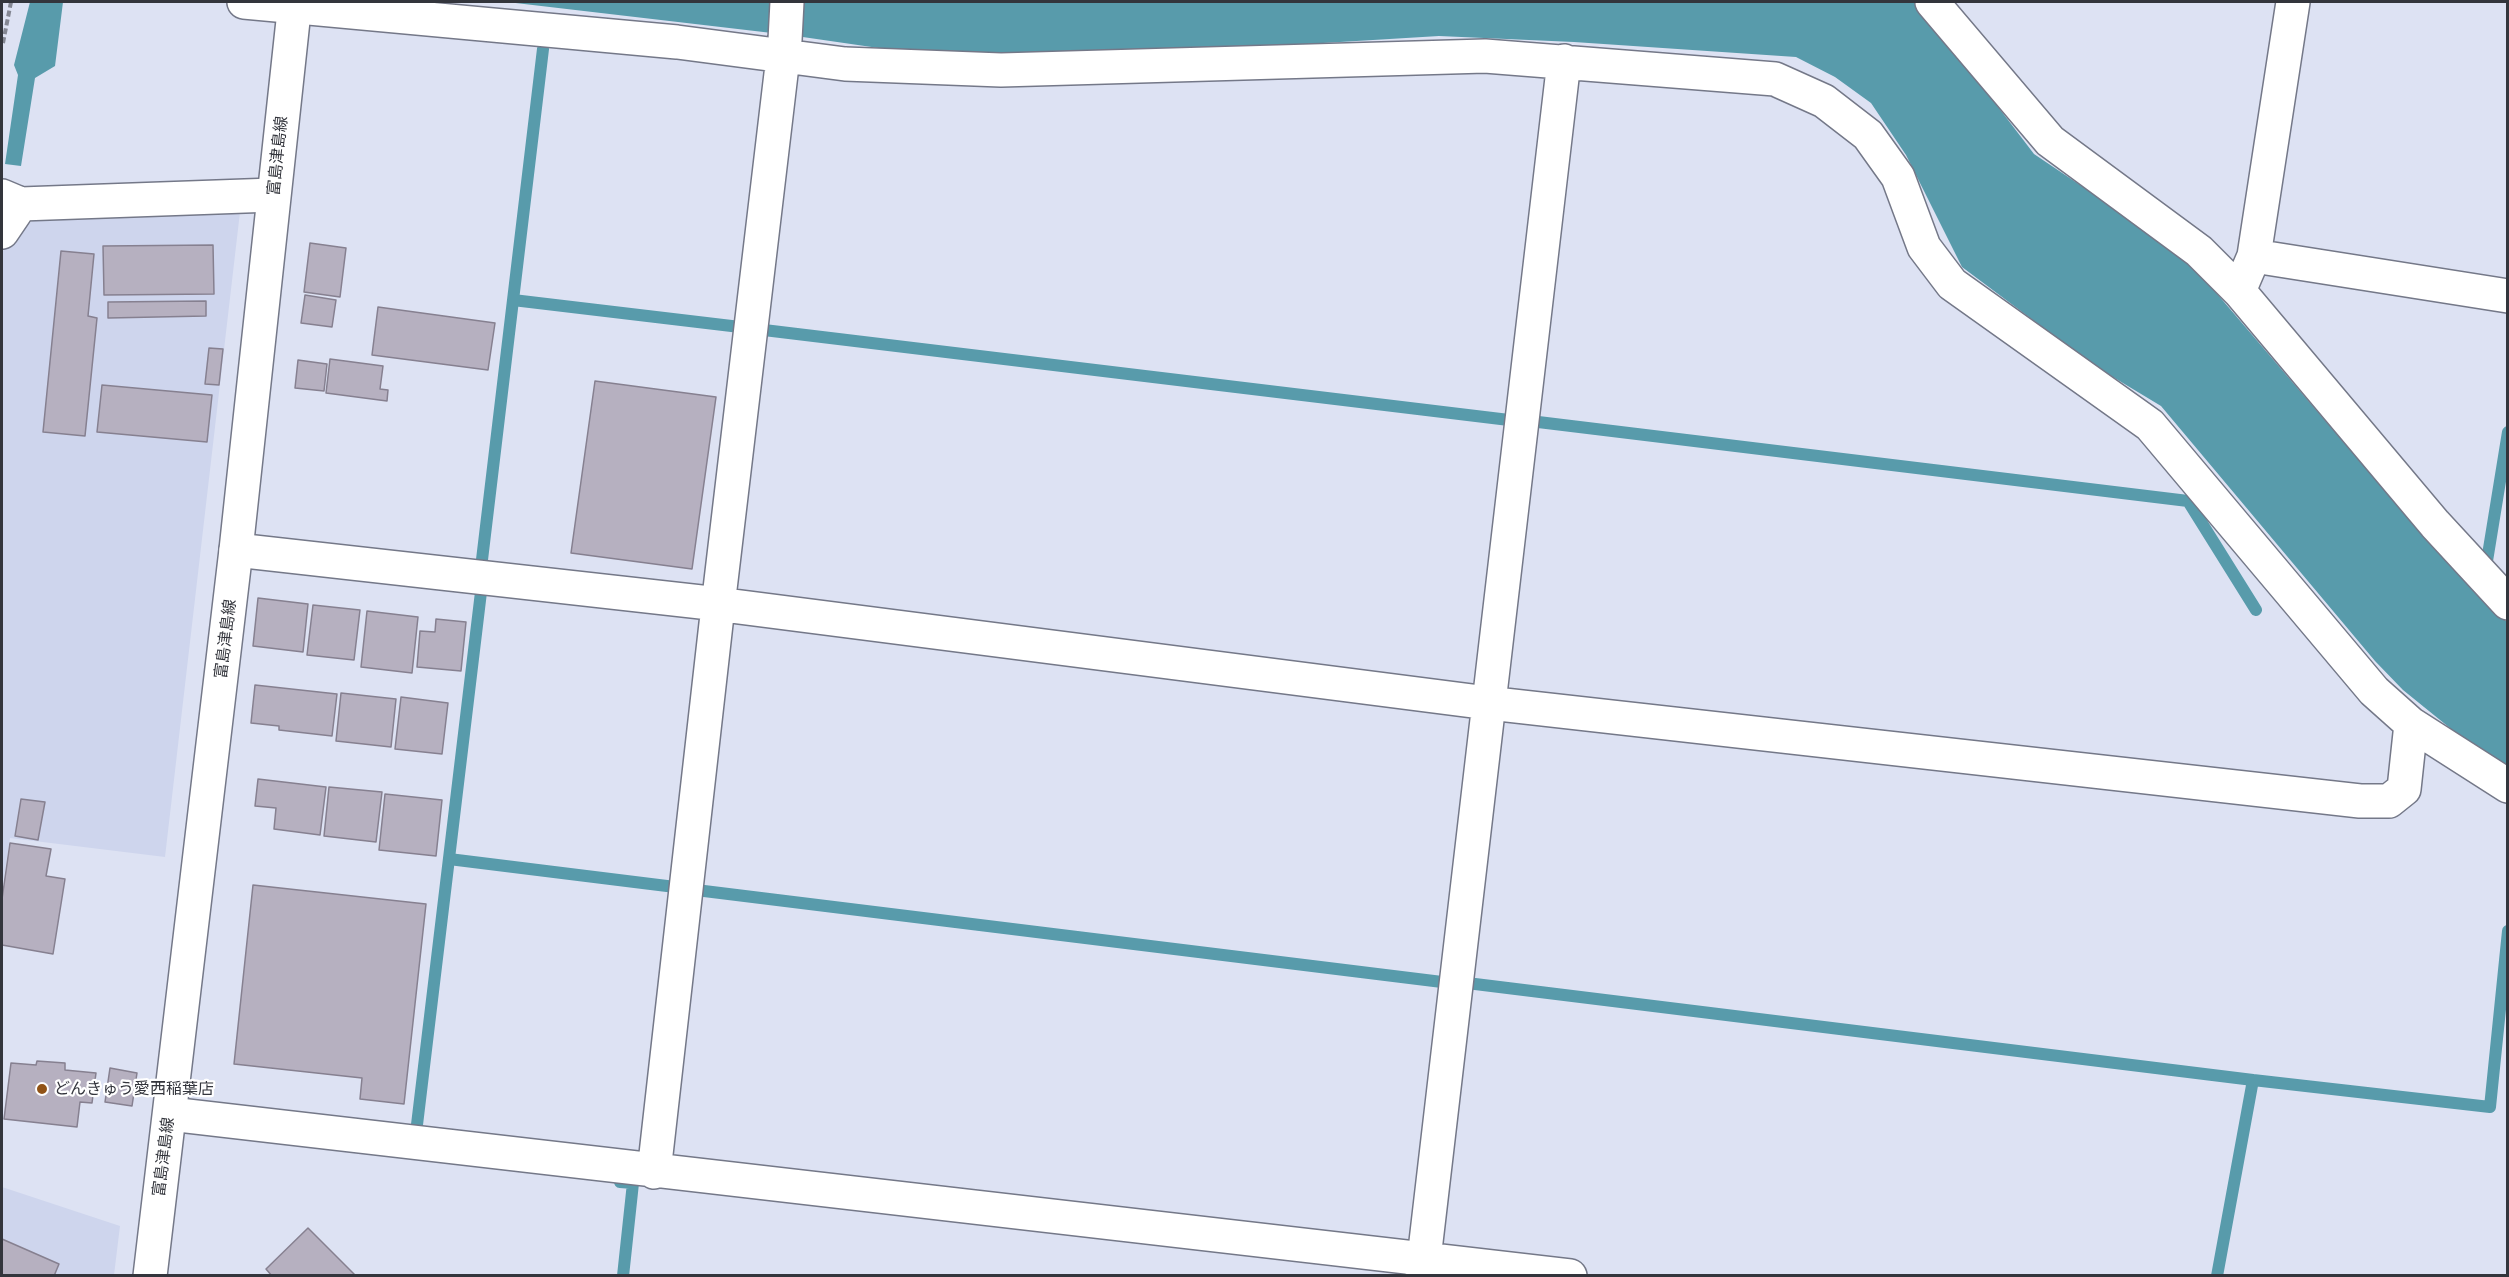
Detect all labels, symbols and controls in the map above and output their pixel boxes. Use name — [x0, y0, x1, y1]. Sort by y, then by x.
street label: 富島津島線 — [264, 115, 292, 197]
street label: 富島津島線 — [212, 598, 240, 680]
place label: どんきゅう愛西稲葉店 — [54, 1079, 214, 1099]
marker: どんきゅう愛西稲葉店 — [35, 1082, 49, 1096]
street label: 富島津島線 — [150, 1116, 178, 1198]

